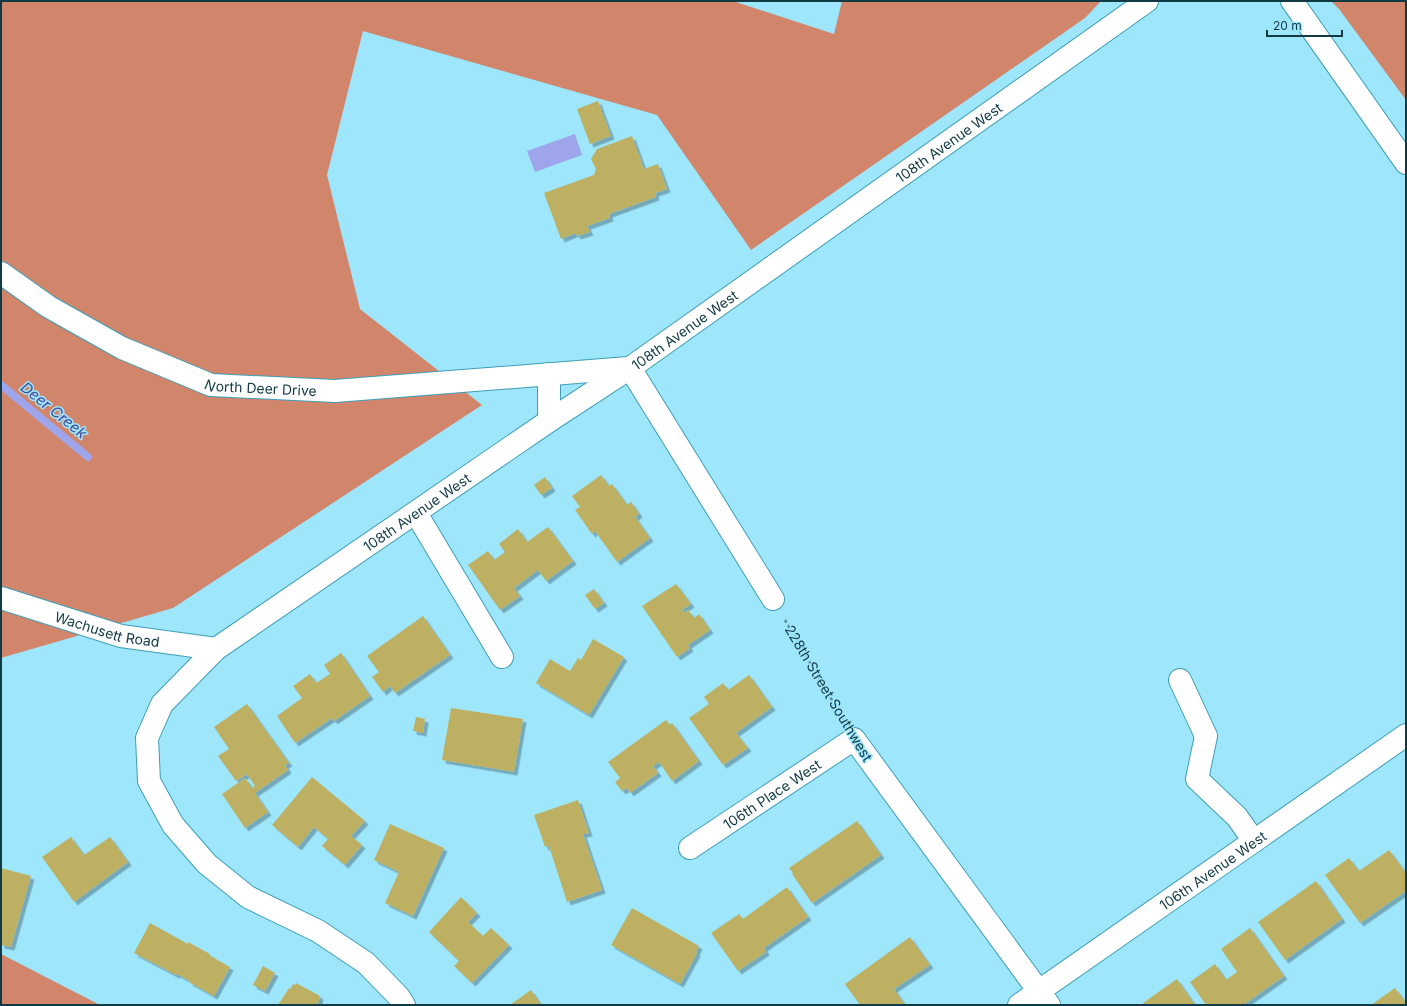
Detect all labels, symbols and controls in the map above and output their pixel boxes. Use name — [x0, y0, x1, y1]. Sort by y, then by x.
scale bar — [1267, 12, 1342, 38]
text: 20 m — [1273, 18, 1302, 33]
street label: 108th Avenue West — [892, 98, 1005, 185]
street label: 108th Avenue West — [628, 286, 741, 373]
street label: North Deer Drive — [202, 375, 317, 399]
water label: Deer Creek — [17, 377, 92, 443]
street label: 108th Avenue West — [359, 469, 474, 555]
street label: Wachusett Road — [53, 607, 161, 650]
street label: 228th Street Southwest — [782, 622, 877, 765]
street label: 106th Place West — [720, 755, 824, 832]
street label: 106th Avenue West — [1156, 827, 1270, 913]

